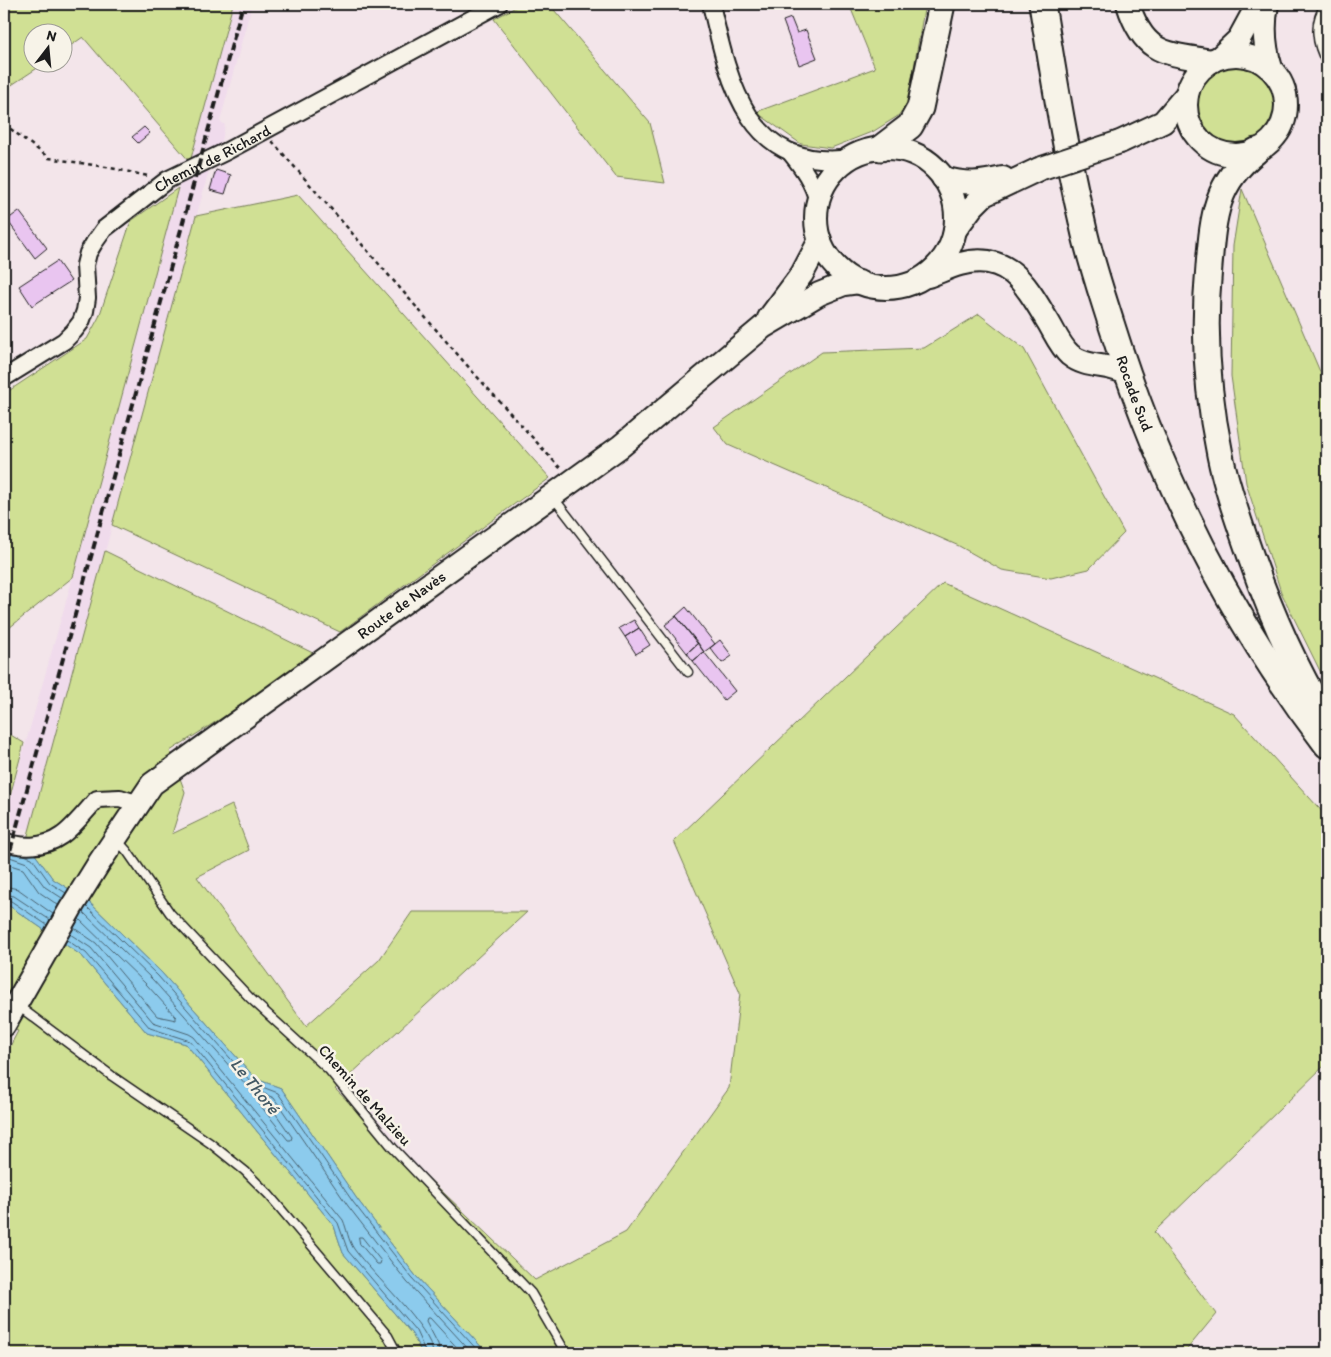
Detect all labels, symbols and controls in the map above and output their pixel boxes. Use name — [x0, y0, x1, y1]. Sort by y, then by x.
north arrow — [22, 22, 72, 72]
text: N — [45, 27, 58, 45]
street label: Chemin de Richard — [150, 120, 274, 196]
street label: Rocade Sud — [1113, 353, 1158, 434]
street label: Route de Navès — [353, 566, 449, 643]
street label: Chemin de Malzieu — [314, 1040, 416, 1150]
water label: Le Thoré — [226, 1053, 285, 1120]

